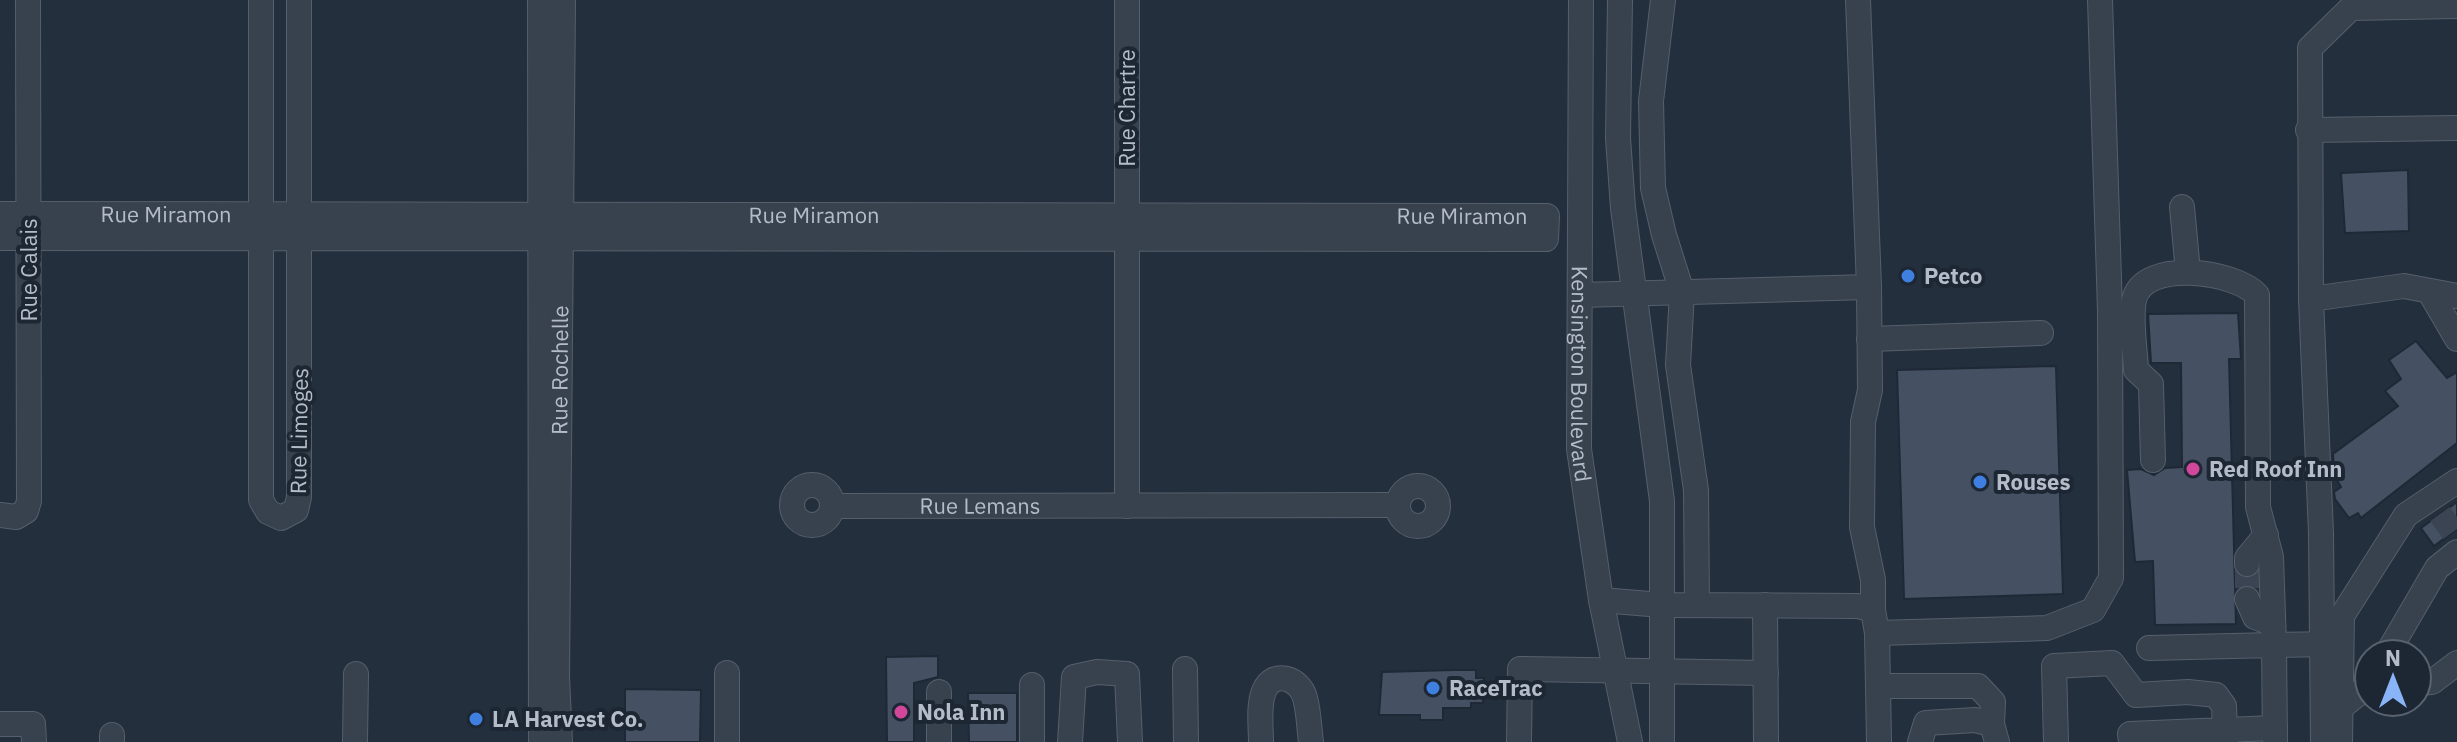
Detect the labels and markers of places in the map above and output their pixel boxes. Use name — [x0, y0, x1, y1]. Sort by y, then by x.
place label: Petco — [1924, 261, 1982, 290]
marker: Petco — [1899, 267, 1917, 285]
place label: Red Roof Inn — [2209, 454, 2342, 483]
marker: Red Roof Inn — [2184, 460, 2202, 478]
place label: Rouses — [1996, 467, 2071, 496]
marker: Rouses — [1971, 473, 1989, 491]
place label: RaceTrac — [1449, 673, 1543, 702]
marker: RaceTrac — [1424, 679, 1442, 697]
place label: Nola Inn — [917, 697, 1005, 726]
marker: Nola Inn — [892, 703, 910, 721]
place label: LA Harvest Co. — [492, 704, 644, 733]
marker: LA Harvest Co. — [467, 710, 485, 728]

